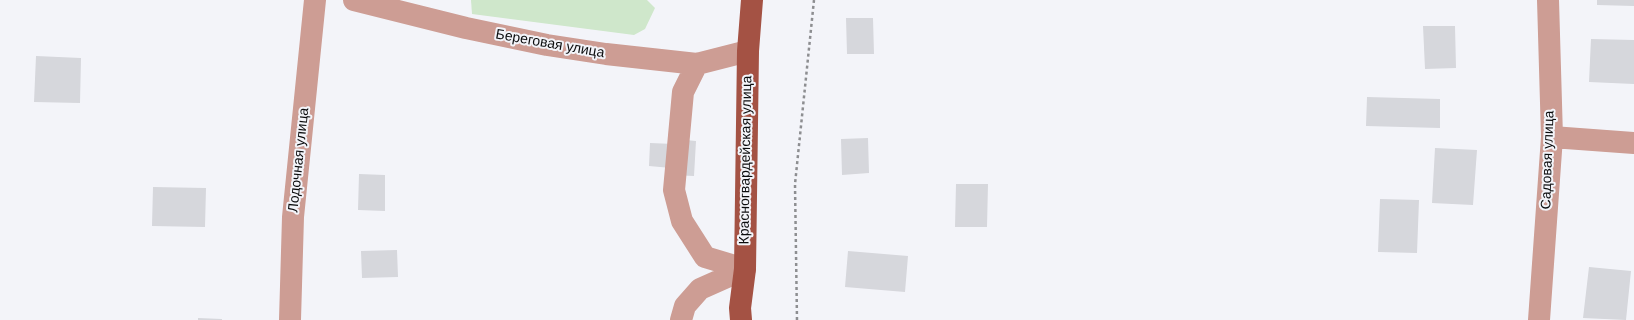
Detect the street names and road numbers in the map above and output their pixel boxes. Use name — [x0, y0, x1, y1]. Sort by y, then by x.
street label: Береговая улица — [494, 26, 606, 62]
street label: Красногвардейская улица — [736, 75, 756, 245]
street label: Лодочная улица — [285, 107, 313, 213]
street label: Садовая улица — [1538, 110, 1558, 210]

